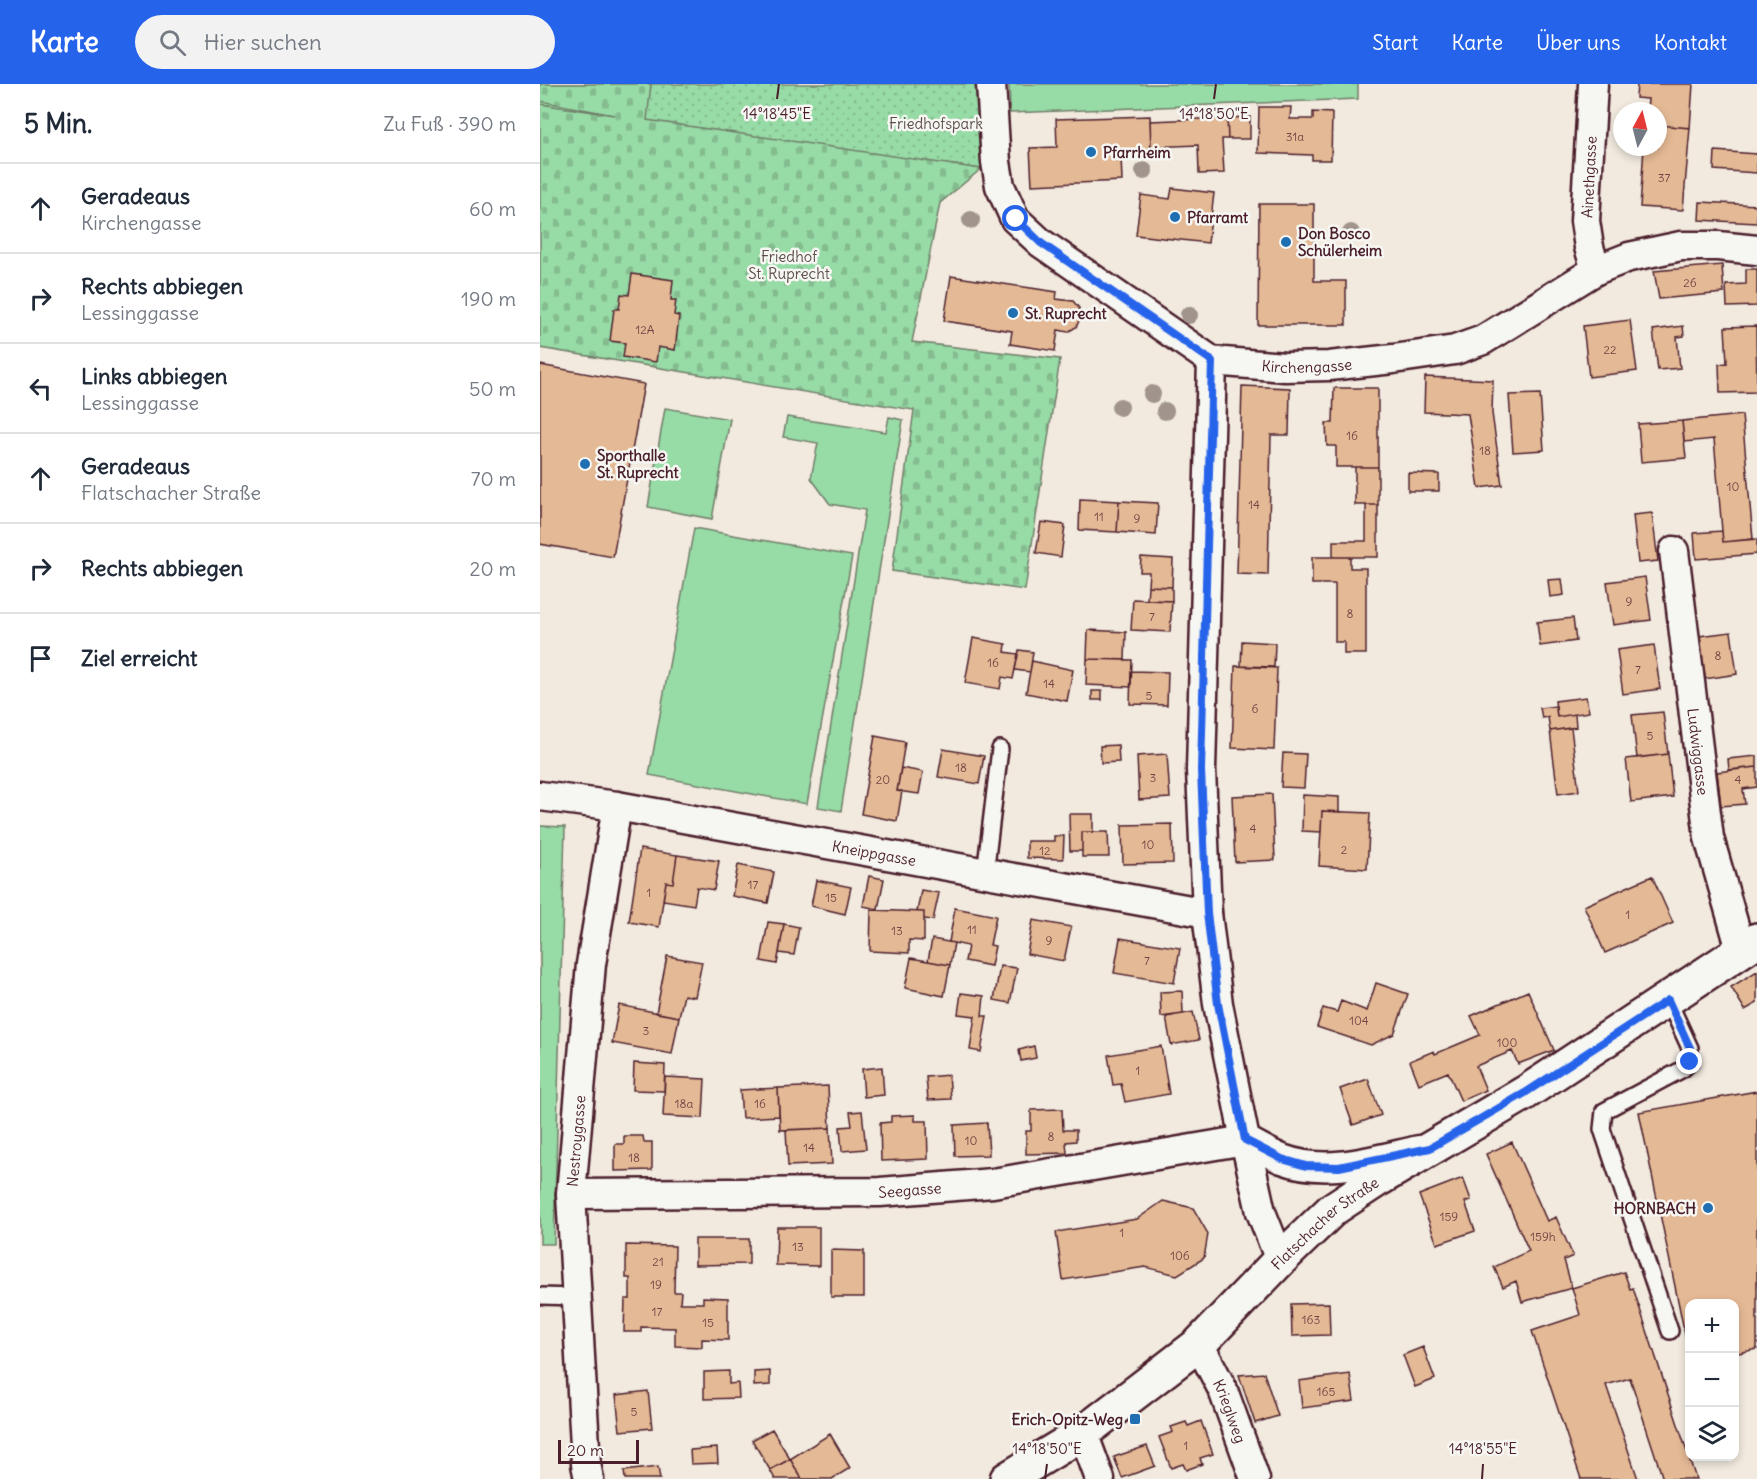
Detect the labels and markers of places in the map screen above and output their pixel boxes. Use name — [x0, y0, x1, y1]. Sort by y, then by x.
place label: Pfarrheim — [1103, 143, 1171, 162]
marker: Pfarrheim — [1084, 145, 1098, 159]
place label: Pfarramt — [1187, 208, 1249, 227]
marker: Pfarramt — [1168, 210, 1182, 224]
place label: Don Bosco Schülerheim — [1298, 224, 1382, 260]
marker: Don Bosco Schülerheim — [1279, 235, 1293, 249]
place label: St. Ruprecht — [1025, 304, 1107, 324]
marker: St. Ruprecht — [1006, 306, 1020, 320]
place label: Sporthalle St. Ruprecht — [597, 446, 679, 483]
marker: Sporthalle St. Ruprecht — [578, 457, 592, 471]
place label: HORNBACH — [1614, 1199, 1696, 1218]
marker: HORNBACH — [1701, 1201, 1715, 1215]
place label: Erich-Opitz-Weg — [1011, 1410, 1123, 1430]
marker: Erich-Opitz-Weg — [1128, 1412, 1142, 1426]

